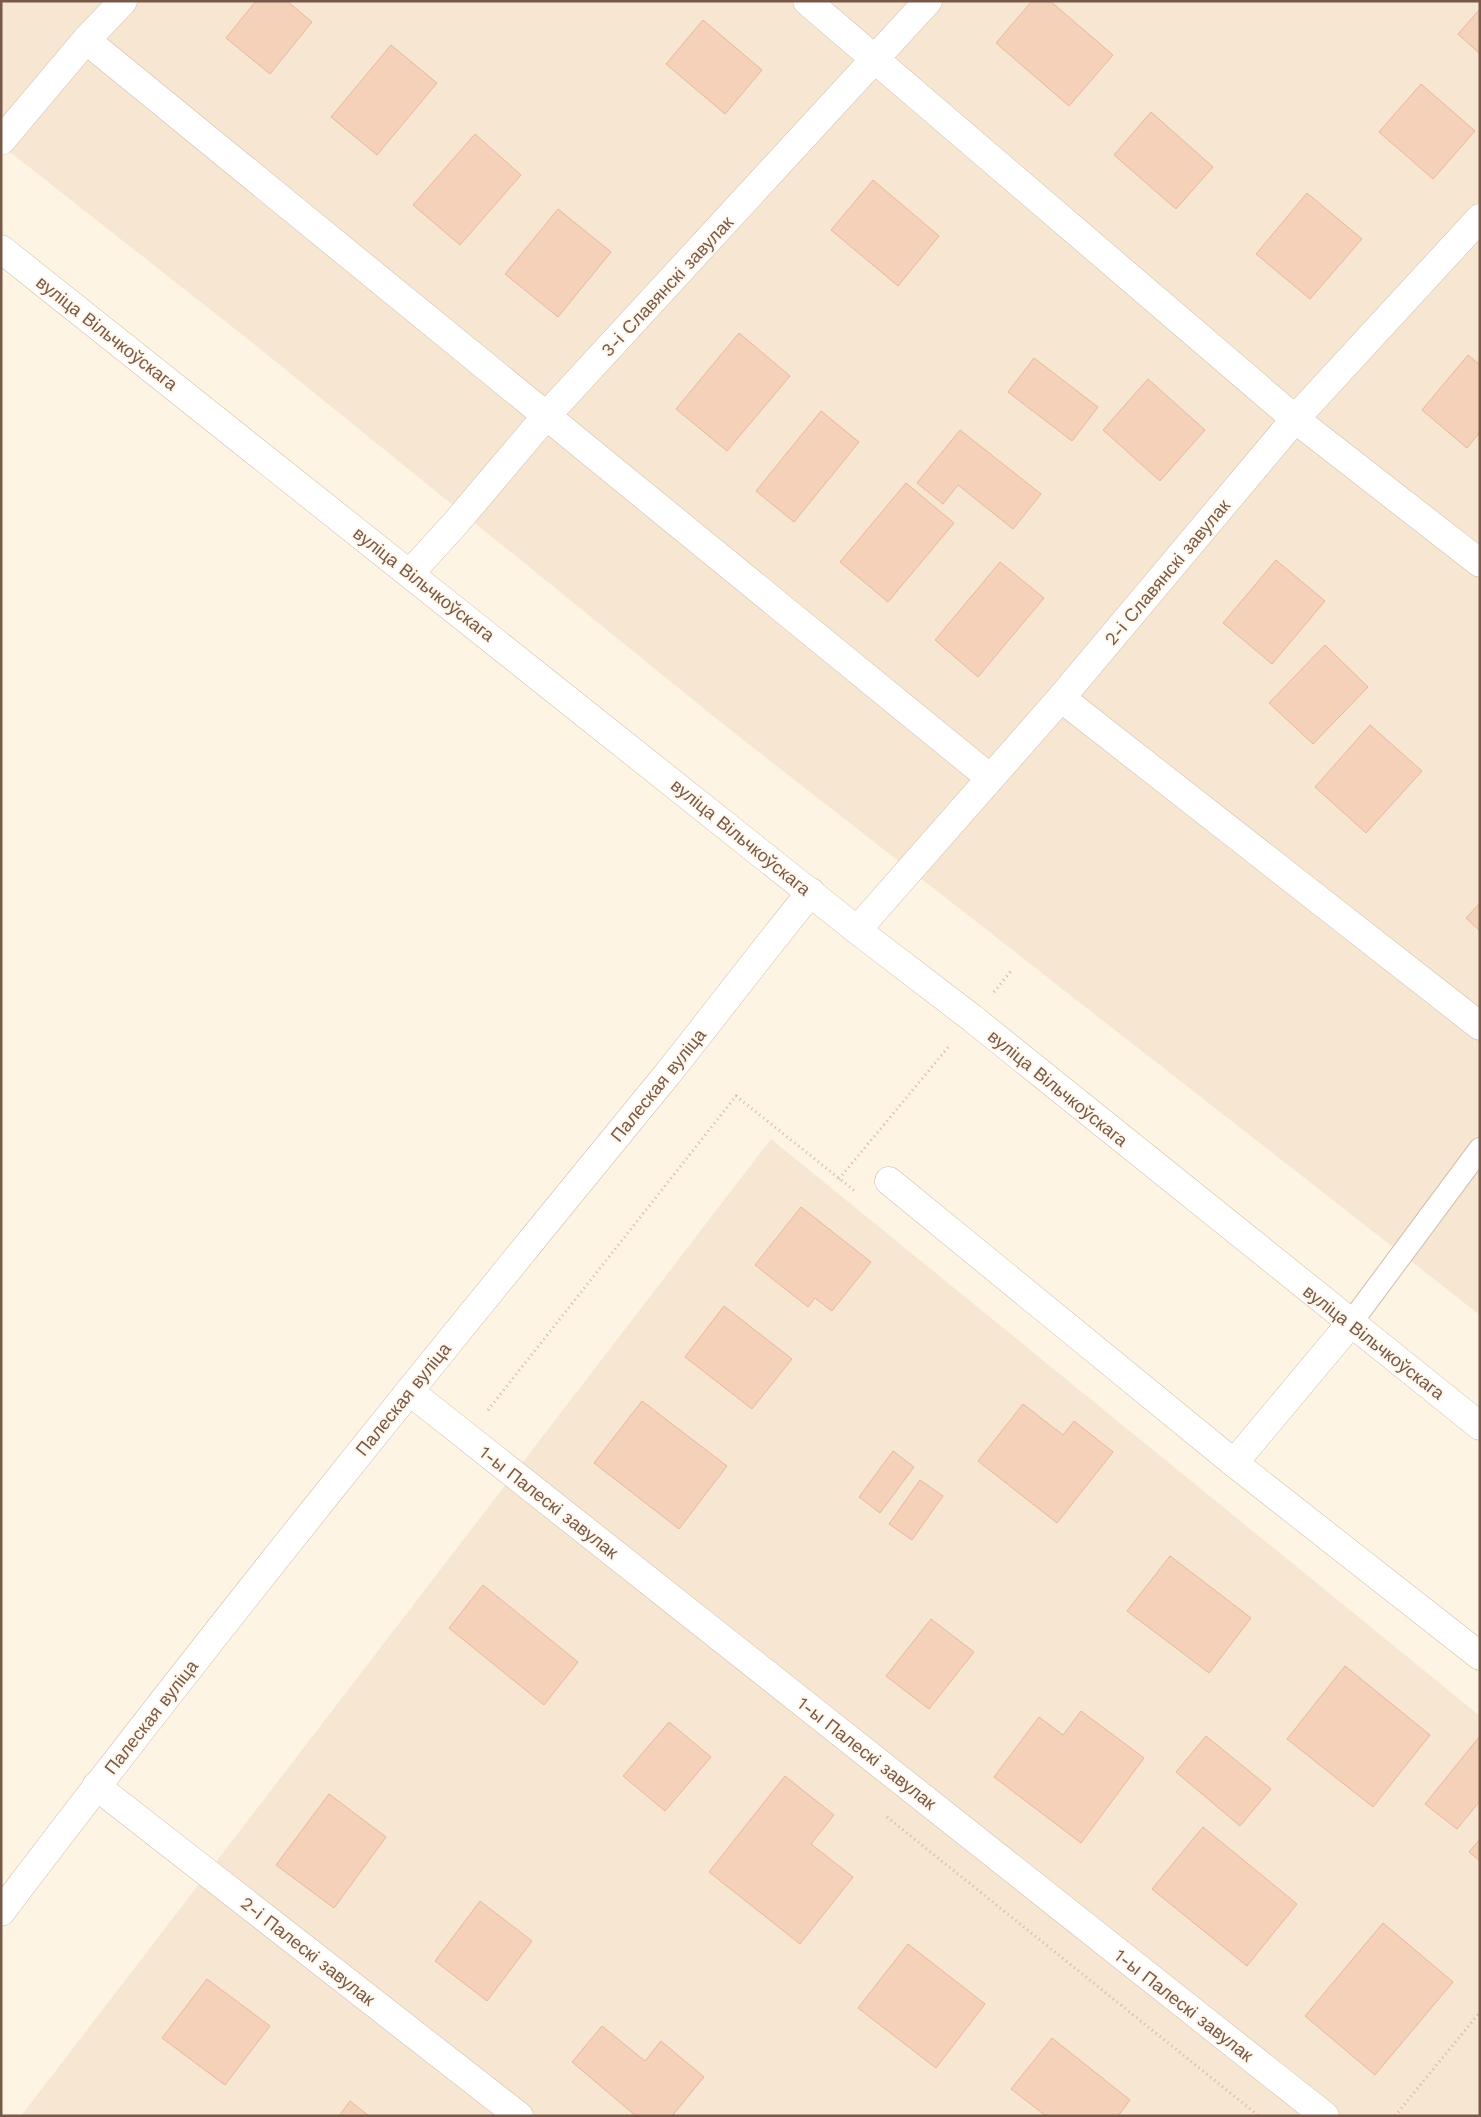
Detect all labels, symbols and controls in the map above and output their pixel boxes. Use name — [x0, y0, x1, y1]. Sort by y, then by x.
street label: 3-і Славянскі завулак — [597, 212, 737, 360]
street label: вуліца Вільчкоўскага — [32, 271, 183, 395]
street label: 2-і Славянскі завулак — [1100, 495, 1234, 649]
street label: вуліца Вільчкоўскага — [349, 522, 500, 646]
street label: вуліца Вільчкоўскага — [667, 774, 816, 900]
street label: Палеская вуліца — [606, 1024, 711, 1146]
street label: вуліца Вільчкоўскага — [984, 1025, 1133, 1151]
street label: вуліца Вільчкоўскага — [1299, 1280, 1450, 1404]
street label: Палеская вуліца — [351, 1338, 456, 1460]
street label: 1-ы Палескі завулак — [475, 1441, 623, 1563]
street label: Палеская вуліца — [100, 1655, 203, 1778]
street label: 1-ы Палескі завулак — [793, 1692, 941, 1814]
street label: 2-і Палескі завулак — [237, 1892, 379, 2010]
street label: 1-ы Палескі завулак — [1110, 1944, 1258, 2066]

